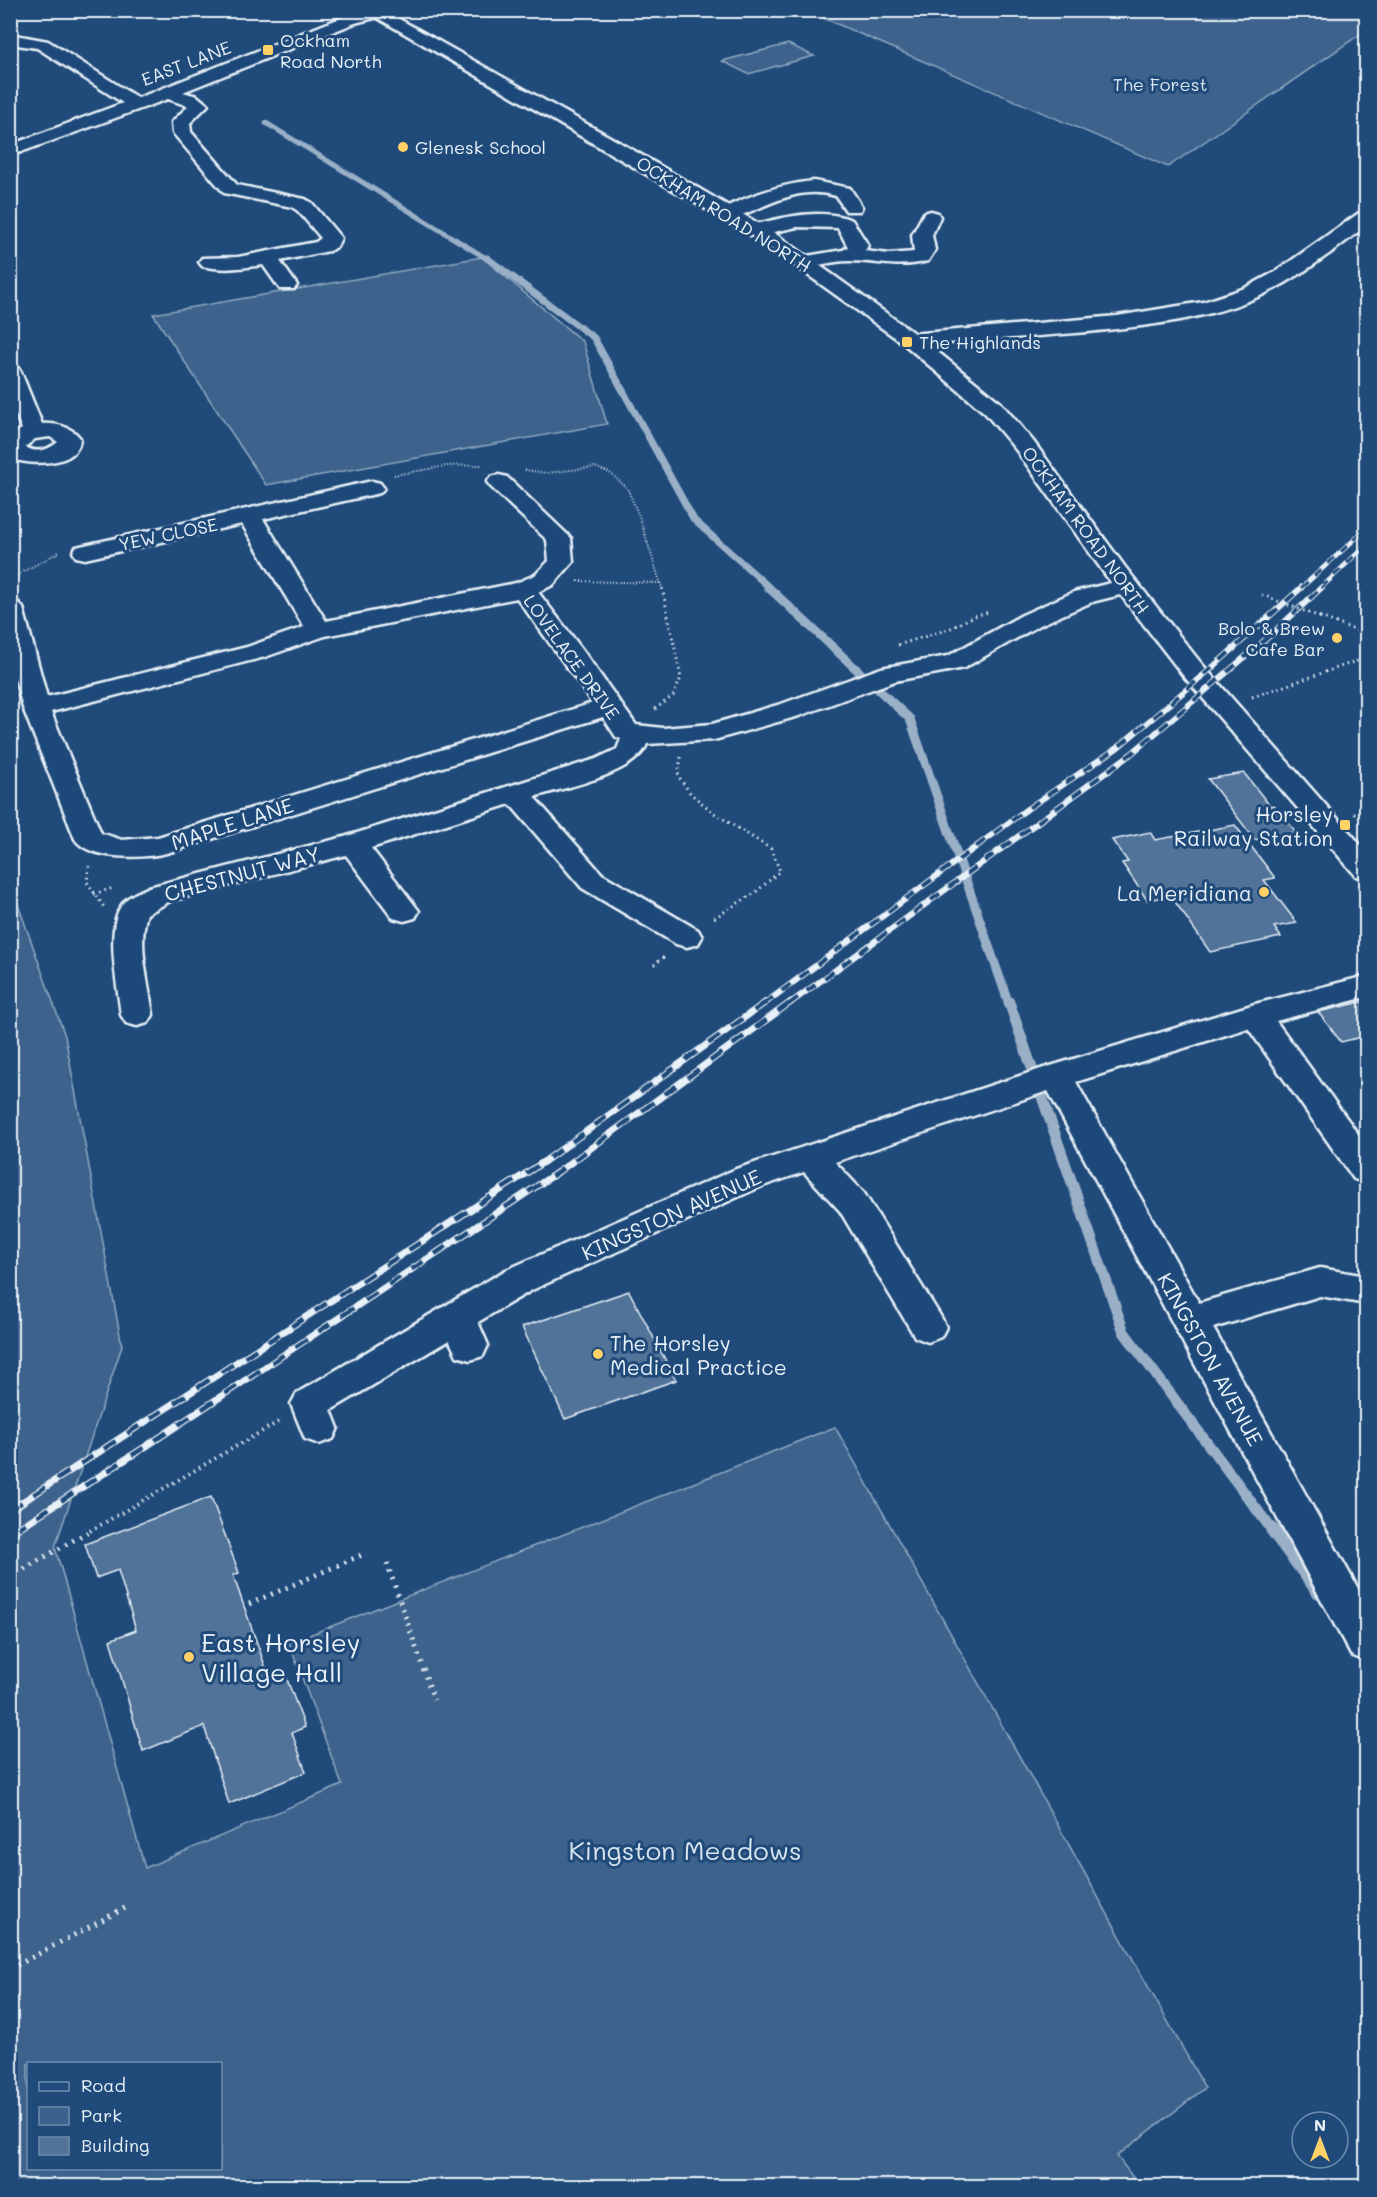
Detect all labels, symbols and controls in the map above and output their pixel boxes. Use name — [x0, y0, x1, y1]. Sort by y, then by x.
place label: Ockham Road North — [280, 28, 382, 73]
street label: EAST LANE — [138, 35, 234, 91]
marker: Ockham Road North — [261, 43, 275, 57]
park label: The Forest — [1113, 72, 1207, 96]
place label: Glenesk School — [415, 135, 546, 159]
marker: Glenesk School — [396, 140, 410, 154]
street label: OCKHAM ROAD NORTH — [632, 150, 816, 278]
place label: The Highlands — [919, 330, 1041, 354]
marker: The Highlands — [900, 335, 914, 349]
street label: OCKHAM ROAD NORTH — [1017, 441, 1155, 619]
street label: YEW CLOSE — [116, 512, 220, 556]
street label: LOVELACE DRIVE — [518, 590, 626, 724]
place label: Bolo & Brew Cafe Bar — [1218, 616, 1325, 661]
marker: Bolo & Brew Cafe Bar — [1330, 631, 1344, 645]
street label: MAPLE LANE — [167, 791, 297, 855]
place label: Horsley Railway Station — [1174, 800, 1333, 851]
marker: Horsley Railway Station — [1338, 818, 1352, 832]
street label: CHESTNUT WAY — [161, 839, 323, 907]
place label: La Meridiana — [1117, 879, 1252, 906]
marker: La Meridiana — [1257, 885, 1271, 899]
street label: KINGSTON AVENUE — [577, 1162, 765, 1266]
street label: KINGSTON AVENUE — [1152, 1268, 1270, 1450]
place label: The Horsley Medical Practice — [610, 1329, 787, 1380]
marker: The Horsley Medical Practice — [591, 1347, 605, 1361]
place label: East Horsley Village Hall — [201, 1625, 360, 1689]
marker: East Horsley Village Hall — [182, 1650, 196, 1664]
park label: Kingston Meadows — [568, 1833, 802, 1867]
legend — [27, 2062, 222, 2170]
text: Road — [81, 2073, 126, 2097]
text: Park — [81, 2103, 122, 2127]
north arrow — [1290, 2110, 1350, 2170]
text: N — [1314, 2114, 1326, 2135]
text: Building — [81, 2133, 149, 2157]

